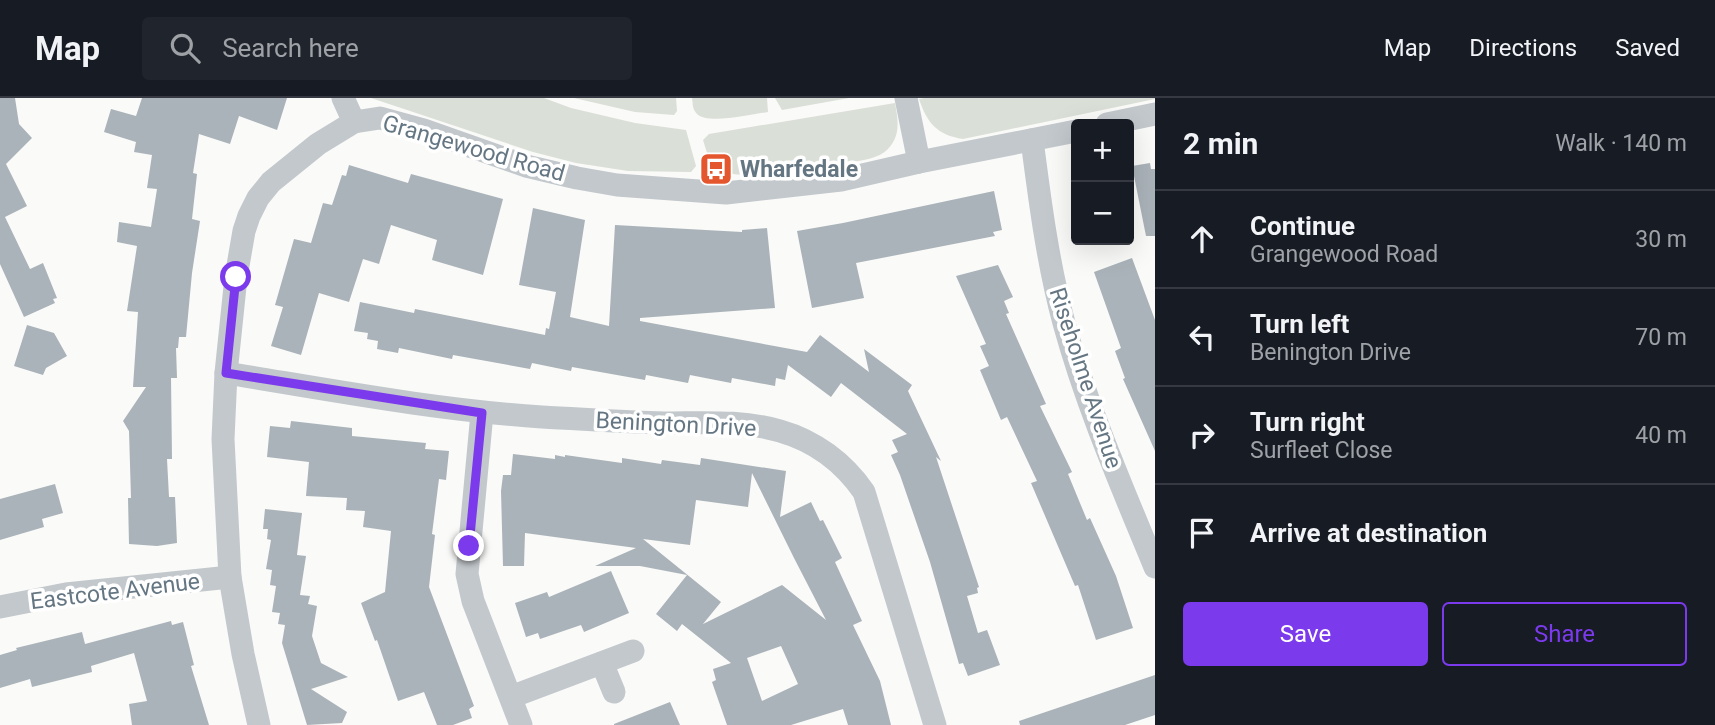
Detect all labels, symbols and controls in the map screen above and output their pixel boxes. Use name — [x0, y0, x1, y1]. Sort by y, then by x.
search box — [142, 17, 632, 80]
text: Map — [35, 29, 100, 68]
icon: search — [166, 29, 204, 67]
text: Search here — [222, 33, 359, 63]
text: Map — [1384, 34, 1431, 62]
text: Directions — [1469, 34, 1577, 62]
text: Saved — [1615, 34, 1680, 62]
street label: Grangewood Road — [380, 110, 568, 187]
map controls — [1071, 119, 1134, 245]
button: + — [1071, 119, 1134, 182]
text: 2 min — [1183, 126, 1258, 161]
text: Walk · 140 m — [1555, 130, 1687, 157]
bus stop icon: Wharfedale — [697, 150, 735, 188]
place label: Wharfedale — [740, 156, 858, 183]
button: − — [1071, 182, 1134, 245]
text: Continue — [1250, 211, 1355, 241]
icon: ahead — [1183, 220, 1221, 258]
text: 30 m — [1635, 226, 1687, 253]
text: Grangewood Road — [1250, 241, 1438, 268]
route start — [220, 261, 251, 292]
street label: Riseholme Avenue — [1044, 284, 1127, 472]
text: Turn left — [1250, 309, 1349, 339]
icon: left — [1183, 318, 1221, 356]
text: 70 m — [1635, 324, 1687, 351]
text: Benington Drive — [1250, 339, 1411, 366]
street label: Benington Drive — [595, 407, 757, 442]
text: Turn right — [1250, 407, 1365, 437]
icon: right — [1183, 416, 1221, 454]
text: 40 m — [1635, 422, 1687, 449]
text: Surfleet Close — [1250, 437, 1393, 464]
icon: arrive — [1183, 514, 1221, 552]
text: Arrive at destination — [1250, 518, 1487, 548]
route end — [453, 530, 484, 561]
street label: Eastcote Avenue — [29, 568, 201, 615]
button: Save — [1183, 602, 1428, 666]
button: Share — [1442, 602, 1687, 666]

